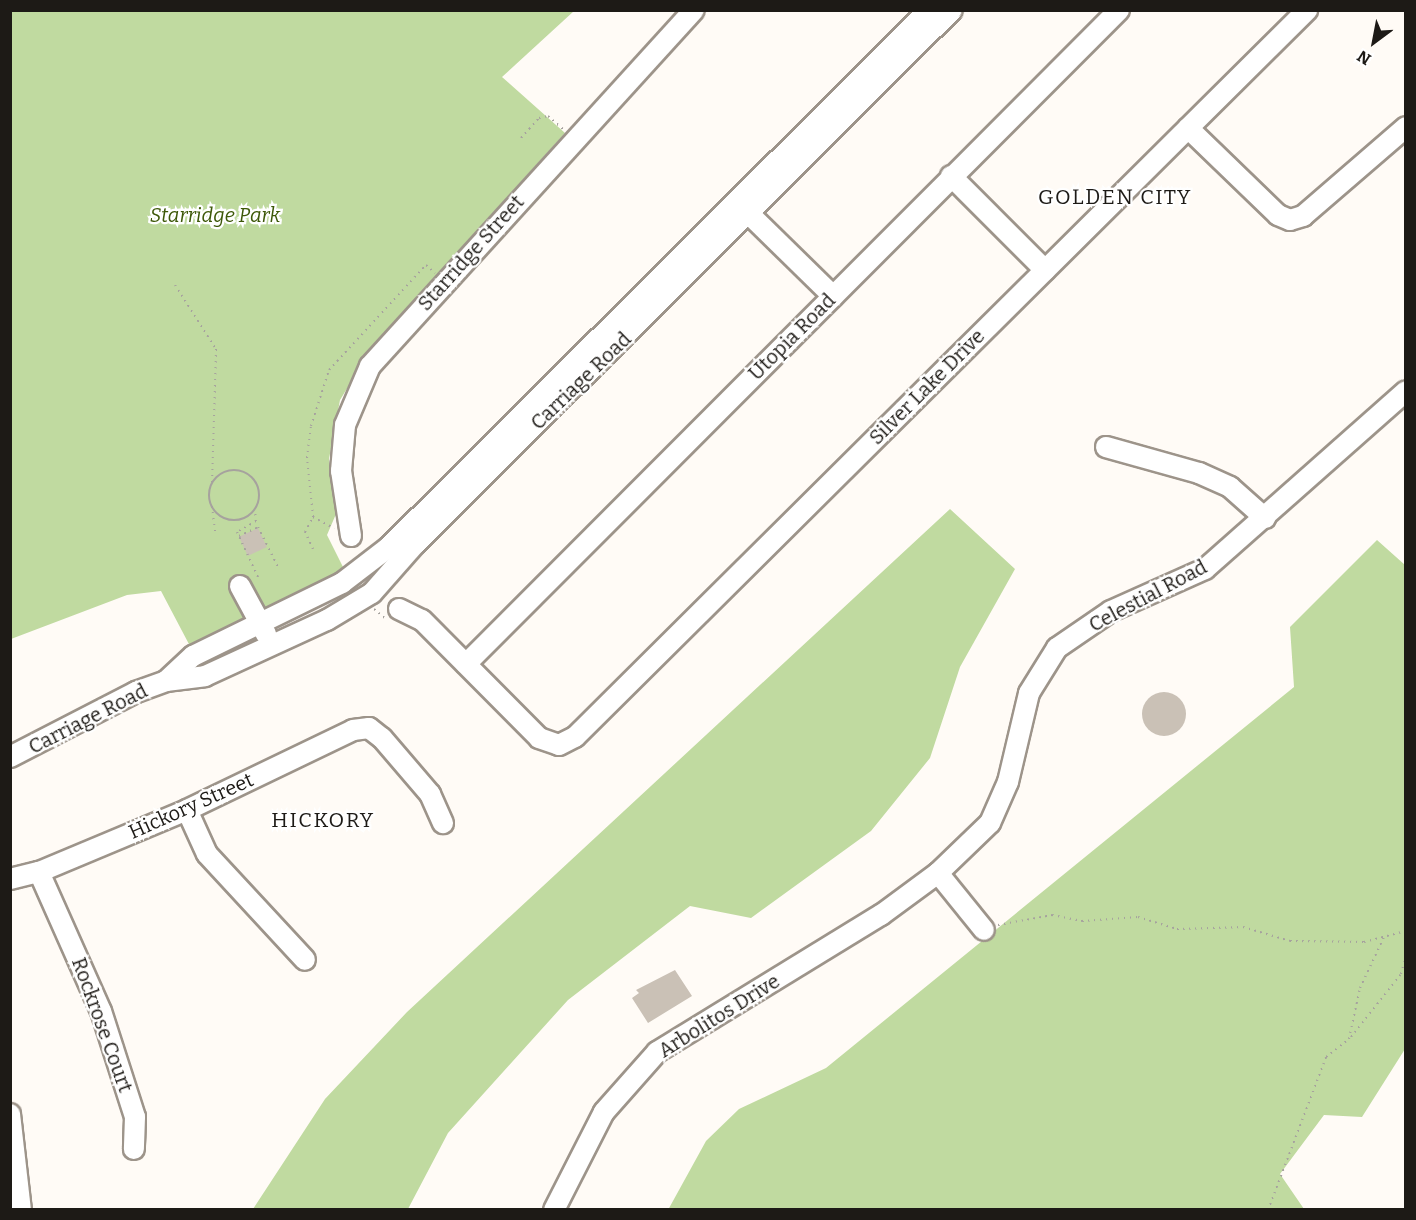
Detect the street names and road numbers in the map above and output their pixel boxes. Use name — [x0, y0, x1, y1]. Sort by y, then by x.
street label: Starridge Street — [413, 190, 529, 316]
street label: Utopia Road — [744, 289, 840, 385]
street label: Silver Lake Drive — [864, 324, 990, 450]
street label: Carriage Road — [526, 327, 636, 435]
street label: Celestial Road — [1085, 555, 1211, 637]
street label: Carriage Road — [25, 679, 151, 759]
street label: Hickory Street — [125, 768, 257, 844]
street label: Rockrose Court — [66, 954, 138, 1096]
street label: Arbolitos Drive — [654, 969, 784, 1063]

